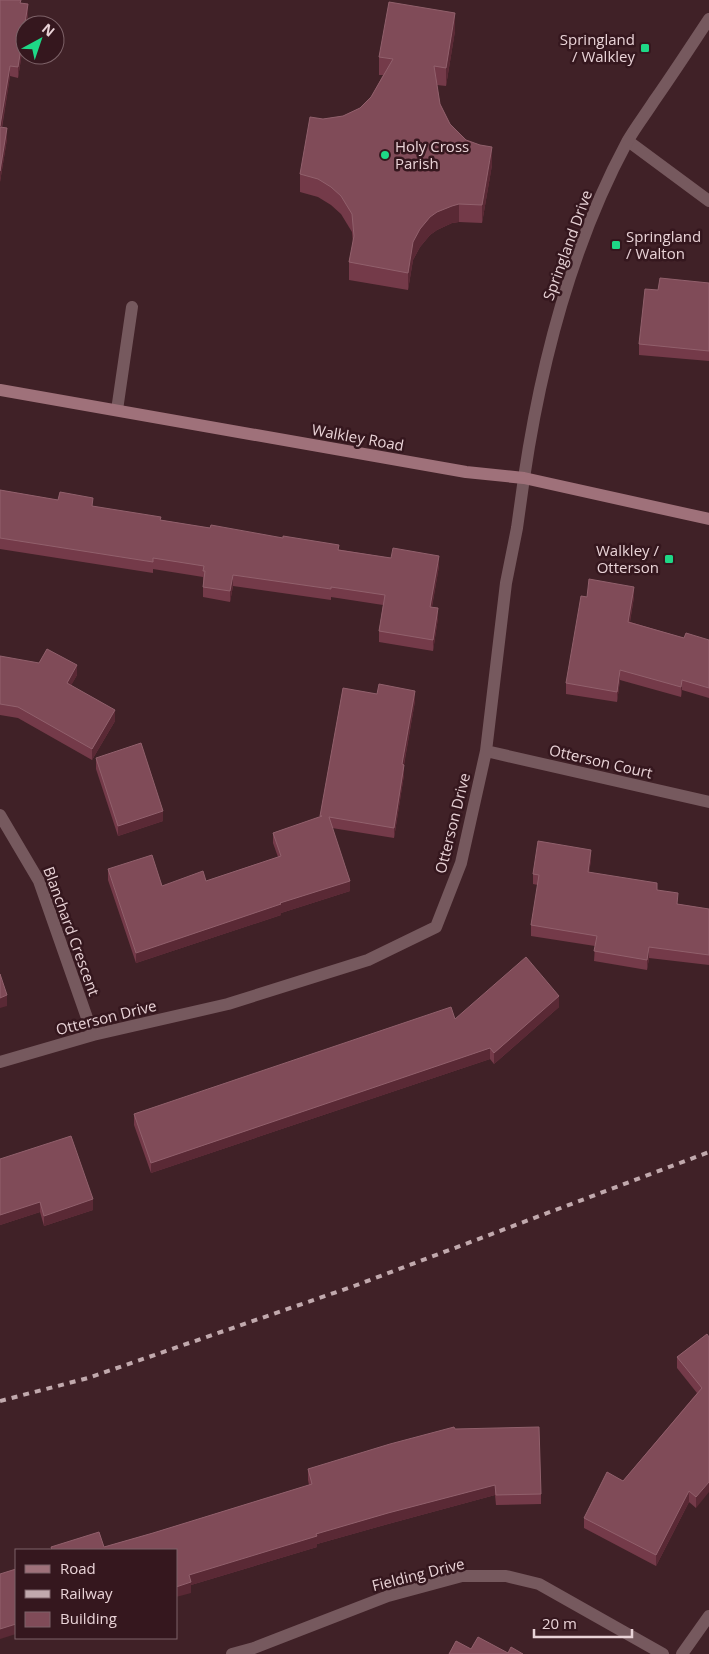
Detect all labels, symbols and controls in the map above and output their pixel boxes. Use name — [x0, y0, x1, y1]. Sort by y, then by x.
north arrow — [15, 15, 65, 65]
text: N — [38, 19, 59, 41]
place label: Springland / Walkley — [560, 29, 635, 66]
marker: Springland / Walkley — [639, 42, 651, 54]
place label: Holy Cross Parish — [395, 136, 469, 173]
marker: Holy Cross Parish — [379, 149, 391, 161]
street label: Springland Drive — [538, 187, 596, 303]
place label: Springland / Walton — [626, 226, 701, 263]
marker: Springland / Walton — [610, 239, 622, 251]
street label: Walkley Road — [310, 419, 406, 455]
place label: Walkley / Otterson — [596, 540, 659, 577]
marker: Walkley / Otterson — [663, 553, 675, 565]
street label: Otterson Court — [547, 739, 655, 783]
street label: Otterson Drive — [430, 771, 474, 875]
street label: Blanchard Crescent — [39, 864, 105, 998]
street label: Otterson Drive — [54, 995, 158, 1039]
legend — [15, 1549, 178, 1639]
street label: Fielding Drive — [370, 1553, 466, 1595]
text: Road — [60, 1558, 96, 1578]
text: Railway — [60, 1583, 113, 1603]
scale bar — [534, 1606, 632, 1638]
text: Building — [60, 1608, 117, 1628]
text: 20 m — [542, 1613, 577, 1633]

